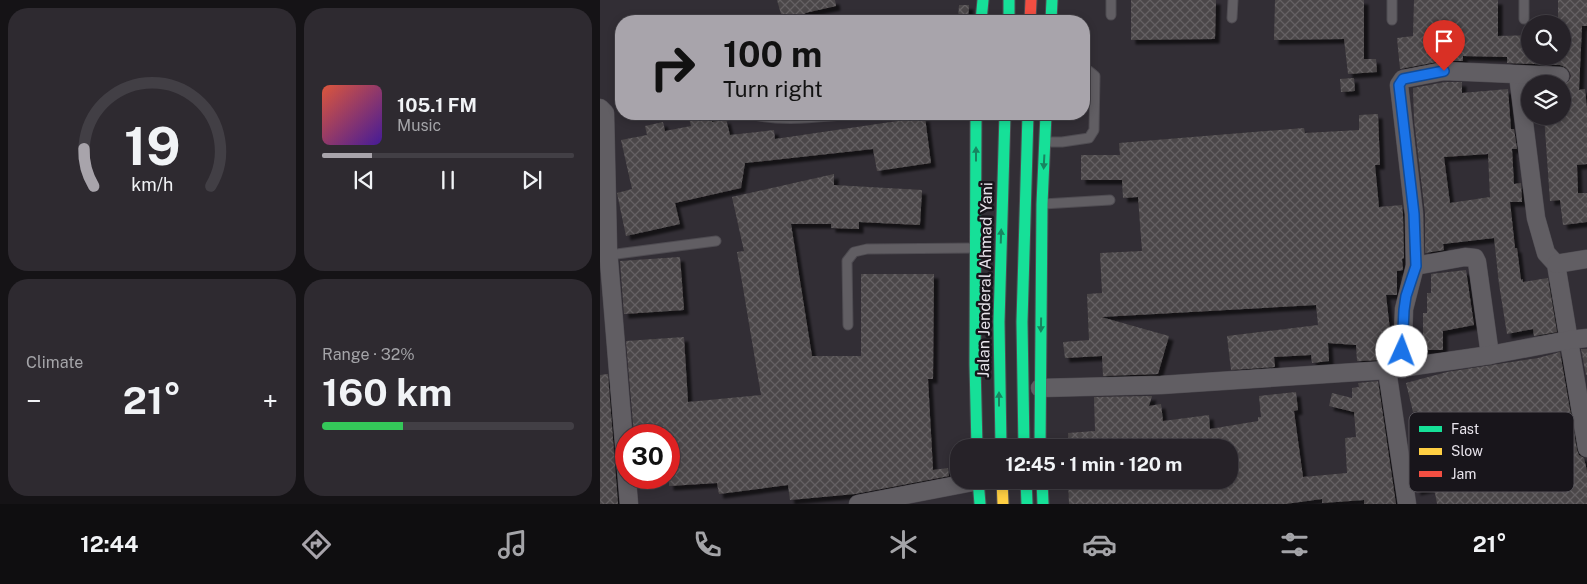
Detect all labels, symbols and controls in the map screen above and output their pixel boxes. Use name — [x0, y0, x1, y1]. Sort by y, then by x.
map controls — [1521, 15, 1571, 125]
button: search — [1521, 15, 1571, 65]
pin — [1423, 20, 1465, 71]
icon: arrive — [1430, 27, 1458, 55]
text: 100 m — [723, 34, 822, 75]
icon: right — [640, 35, 705, 100]
button: layers — [1521, 75, 1571, 125]
text: Turn right — [723, 76, 823, 102]
text: 105.1 FM — [397, 94, 477, 116]
text: 19 — [124, 116, 180, 177]
text: Music — [397, 116, 441, 135]
one-way arrow — [972, 146, 980, 162]
one-way arrow — [1039, 155, 1047, 171]
icon: previous — [350, 166, 378, 194]
icon: pause — [434, 166, 462, 194]
icon: next — [518, 166, 546, 194]
text: km/h — [131, 174, 173, 195]
street label: Jalan Jenderal Ahmad Yani — [974, 182, 996, 378]
one-way arrow — [997, 228, 1005, 244]
one-way arrow — [1037, 317, 1045, 333]
position arrow — [1375, 324, 1427, 376]
text: Range · 32% — [322, 345, 415, 364]
text: Climate — [26, 353, 83, 372]
text: 160 km — [322, 370, 452, 415]
text: 21° — [123, 378, 181, 423]
text: − — [26, 384, 42, 417]
text: + — [262, 384, 278, 417]
one-way arrow — [995, 391, 1003, 407]
legend — [1409, 412, 1574, 492]
text: Fast — [1451, 421, 1479, 437]
speed limit sign: 30 — [615, 424, 680, 489]
text: Slow — [1451, 443, 1483, 459]
text: 12:45 · 1 min · 120 m — [1006, 453, 1182, 475]
text: Jam — [1451, 466, 1476, 482]
icon: directions — [299, 527, 334, 562]
icon: music — [495, 527, 530, 562]
icon: phone — [690, 527, 725, 562]
icon: climate — [886, 527, 921, 562]
icon: car — [1082, 527, 1117, 562]
icon: filters — [1277, 527, 1312, 562]
text: 12:44 — [80, 531, 138, 557]
text: 21° — [1473, 531, 1507, 557]

